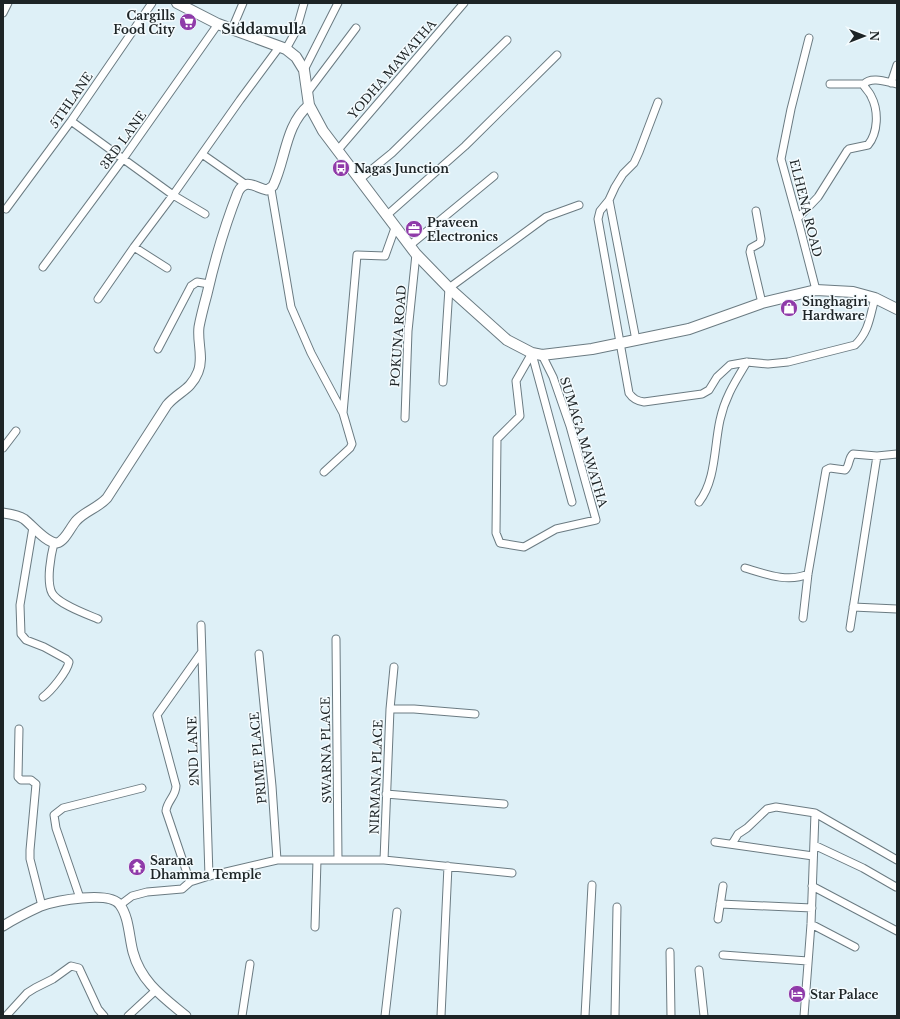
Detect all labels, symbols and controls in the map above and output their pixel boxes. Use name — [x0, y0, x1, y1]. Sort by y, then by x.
place label: Cargills Food City — [113, 8, 175, 37]
supermarket icon: Cargills Food City — [178, 12, 198, 32]
street label: YODHA MAWATHA — [344, 16, 440, 122]
north arrow — [844, 16, 884, 56]
district label: Siddamulla — [221, 20, 307, 38]
text: N — [867, 31, 881, 42]
street label: 5THLANE — [46, 69, 96, 131]
street label: 3RD LANE — [97, 108, 149, 172]
bus stop icon: Nagas Junction — [331, 158, 351, 178]
street label: ELHENA ROAD — [787, 158, 825, 258]
place label: Nagas Junction — [354, 161, 449, 176]
place label: Praveen Electronics — [427, 215, 498, 244]
office icon: Praveen Electronics — [404, 219, 424, 239]
street label: POKUNA ROAD — [387, 285, 409, 387]
place label: Singhagiri Hardware — [802, 294, 868, 323]
shop icon: Singhagiri Hardware — [779, 298, 799, 318]
street label: SUMAGA MAWATHA — [557, 375, 611, 510]
street label: SWARNA PLACE — [318, 696, 334, 804]
street label: PRIME PLACE — [246, 711, 269, 805]
street label: 2ND LANE — [184, 716, 202, 786]
street label: NIRMANA PLACE — [367, 719, 386, 835]
place label: Sarana Dhamma Temple — [150, 853, 262, 882]
temple icon: Sarana Dhamma Temple — [127, 857, 147, 877]
hotel icon: Star Palace — [787, 984, 807, 1004]
place label: Star Palace — [810, 987, 879, 1002]

